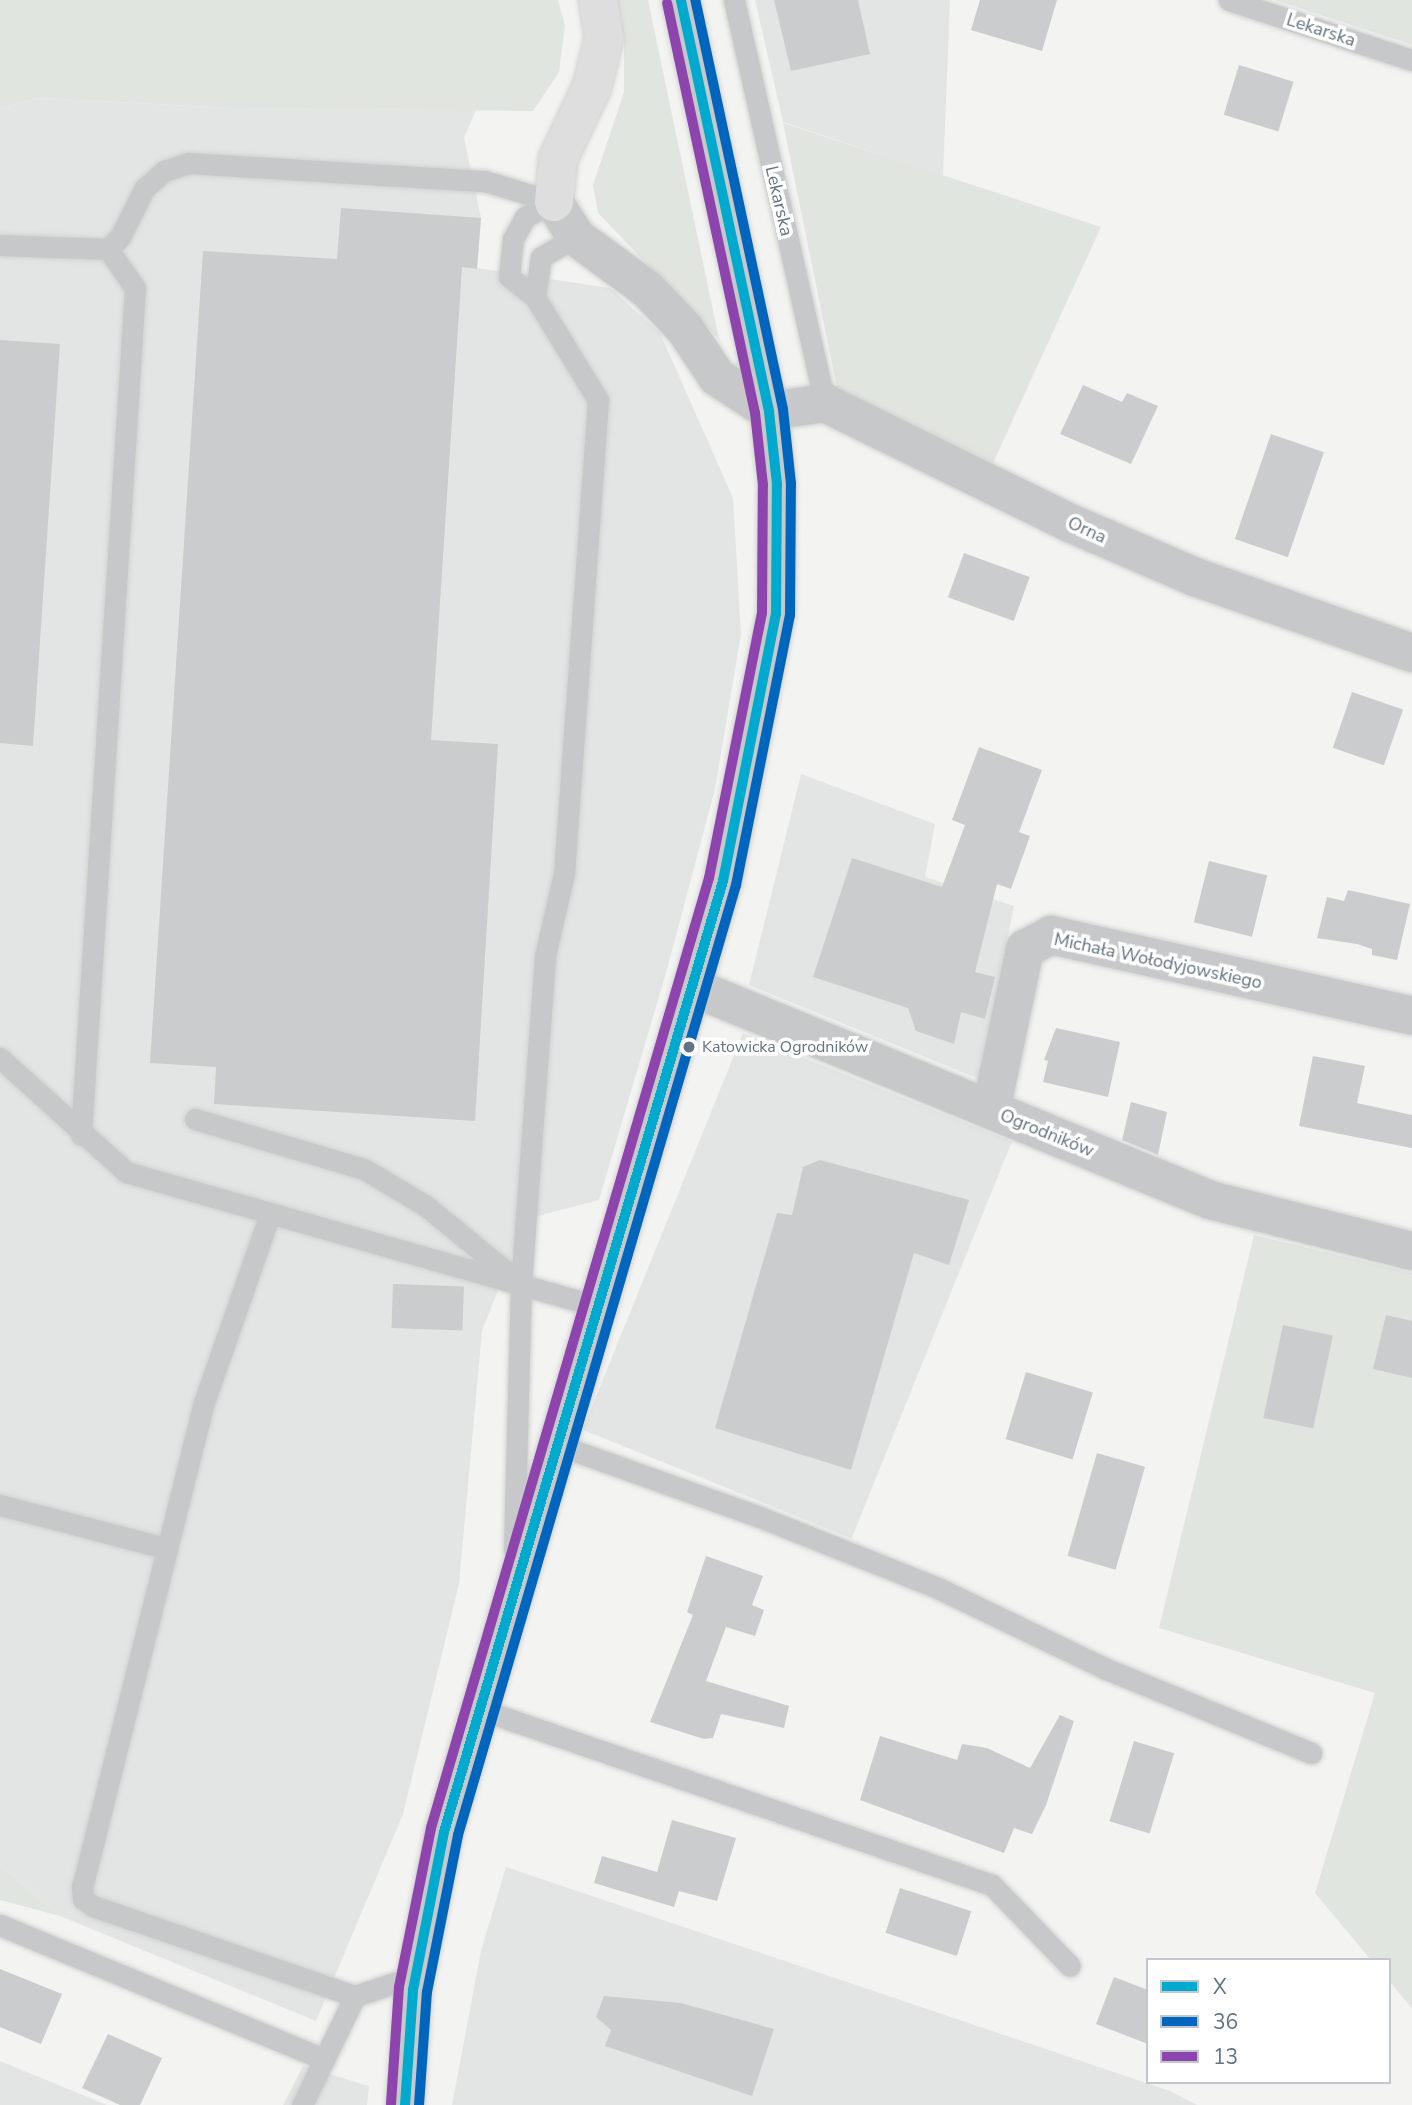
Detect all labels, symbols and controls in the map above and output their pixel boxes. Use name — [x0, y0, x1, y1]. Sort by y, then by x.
street label: Lekarska — [1284, 9, 1358, 51]
street label: Lekarska — [760, 164, 798, 238]
street label: Orna — [1064, 512, 1110, 548]
street label: Michała Wołodyjowskiego — [1052, 928, 1264, 994]
place label: Katowicka Ogrodników — [702, 1037, 868, 1057]
marker: Katowicka Ogrodników — [682, 1040, 696, 1054]
street label: Ogrodników — [997, 1104, 1097, 1162]
legend — [1146, 1958, 1391, 2084]
text: X — [1213, 1973, 1227, 2001]
text: 36 — [1213, 2008, 1238, 2036]
text: 13 — [1213, 2043, 1238, 2071]

